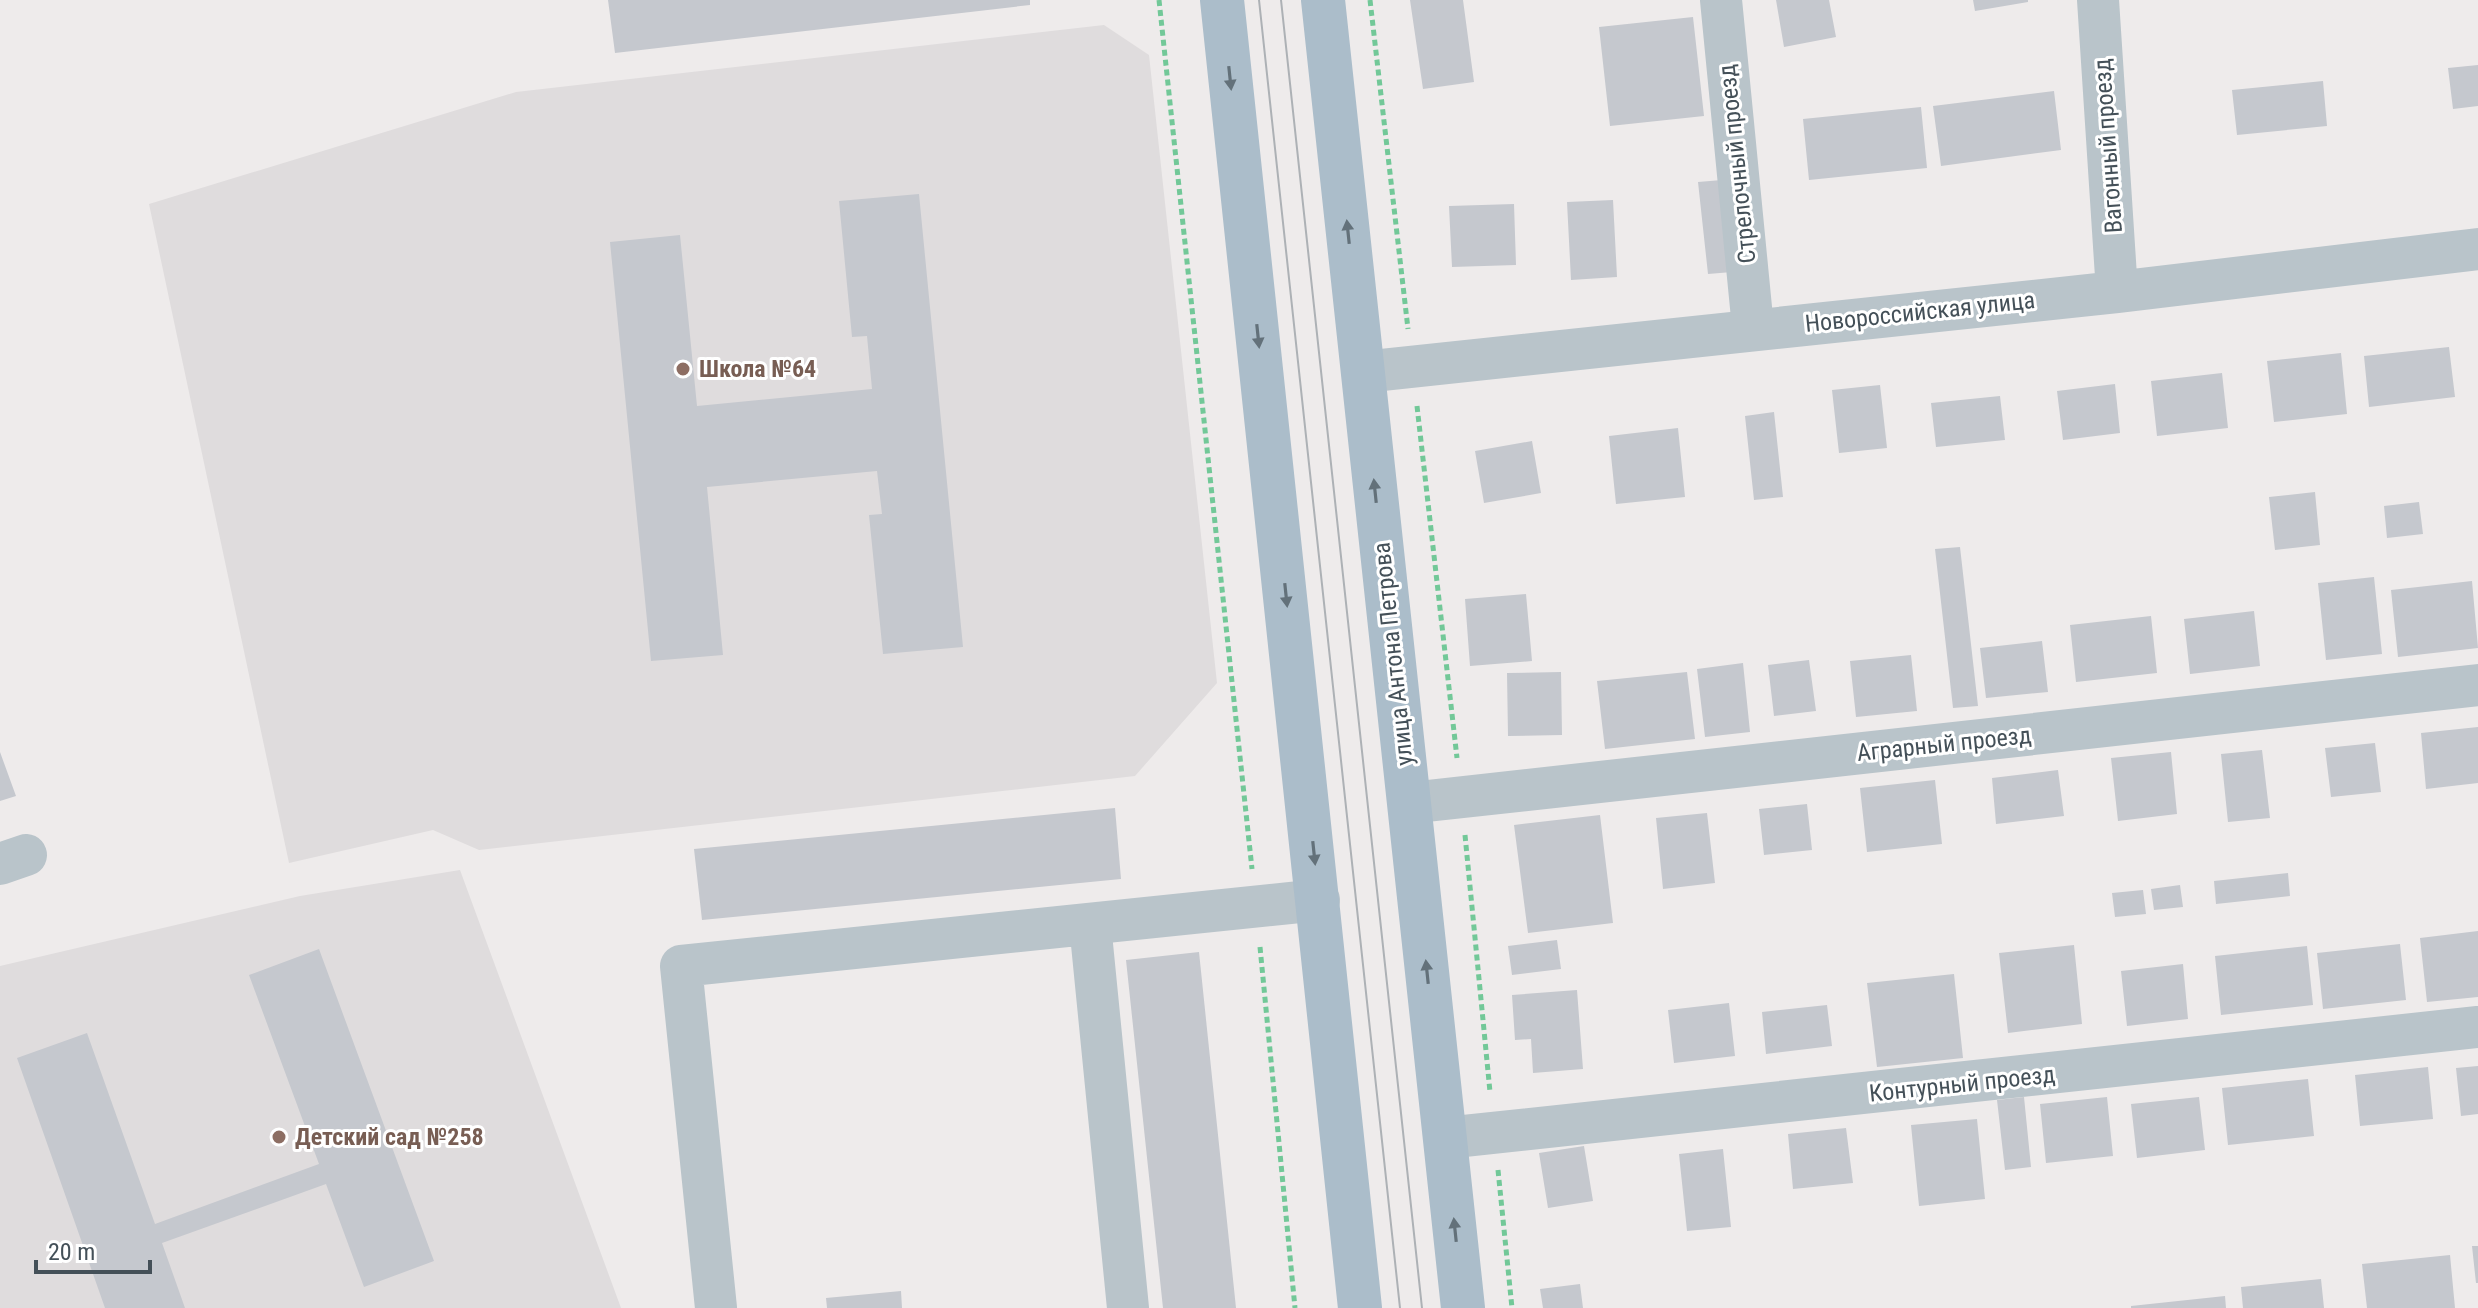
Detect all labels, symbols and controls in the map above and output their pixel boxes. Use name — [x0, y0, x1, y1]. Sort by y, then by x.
street label: Вагонный проезд — [2088, 58, 2128, 234]
street label: Стрелочный проезд — [1713, 63, 1761, 265]
one-way arrow — [1224, 65, 1237, 90]
one-way arrow — [1341, 219, 1354, 244]
street label: Новороссийская улица — [1804, 286, 2036, 338]
one-way arrow — [1252, 324, 1265, 349]
place label: Школа №64 — [699, 355, 816, 383]
marker: Школа №64 — [674, 360, 692, 378]
one-way arrow — [1369, 478, 1382, 503]
street label: улица Антона Петрова — [1367, 541, 1419, 767]
one-way arrow — [1279, 582, 1292, 607]
street label: Аграрный проезд — [1855, 721, 2033, 767]
one-way arrow — [1307, 841, 1320, 866]
one-way arrow — [1421, 959, 1434, 984]
street label: Контурный проезд — [1868, 1060, 2056, 1108]
place label: Детский сад №258 — [295, 1123, 484, 1151]
marker: Детский сад №258 — [270, 1128, 288, 1146]
one-way arrow — [1448, 1218, 1461, 1243]
scale bar — [36, 1224, 150, 1274]
text: 20 m — [48, 1238, 95, 1266]

